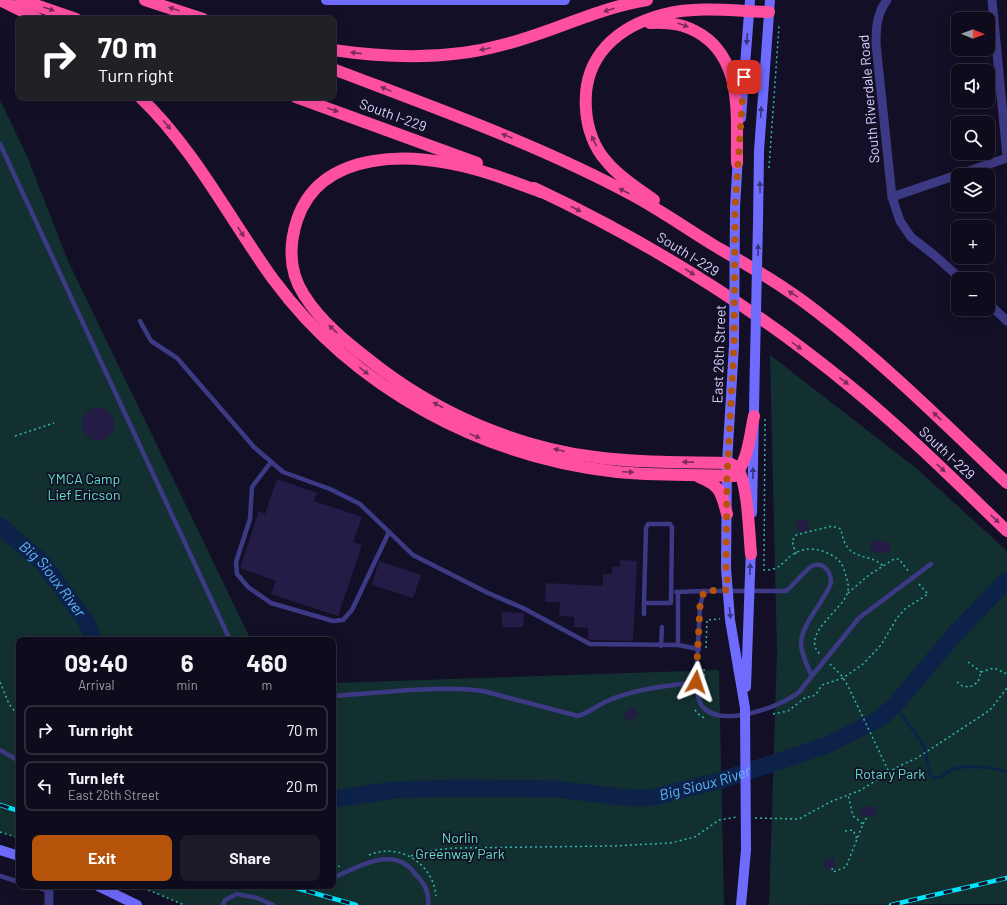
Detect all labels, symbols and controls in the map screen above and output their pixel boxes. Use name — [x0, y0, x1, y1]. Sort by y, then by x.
one-way arrow — [168, 6, 180, 12]
one-way arrow — [43, 7, 55, 13]
one-way arrow — [603, 7, 615, 13]
north arrow — [951, 12, 995, 56]
map controls — [951, 12, 995, 316]
one-way arrow — [677, 23, 689, 29]
text: 70 m — [98, 30, 157, 64]
icon: right — [32, 32, 84, 84]
one-way arrow — [744, 33, 751, 45]
street label: South Riverdale Road — [854, 34, 883, 164]
one-way arrow — [479, 46, 492, 52]
one-way arrow — [350, 50, 362, 56]
pin — [727, 60, 761, 94]
text: Turn right — [98, 64, 174, 86]
button: sound — [951, 64, 995, 108]
icon: arrive — [733, 66, 755, 88]
one-way arrow — [380, 86, 391, 92]
street label: South I-229 — [357, 95, 429, 135]
one-way arrow — [758, 106, 765, 118]
one-way arrow — [328, 107, 340, 113]
button: search — [951, 116, 995, 160]
one-way arrow — [162, 121, 171, 130]
one-way arrow — [500, 133, 512, 139]
one-way arrow — [591, 135, 597, 147]
button: layers — [951, 168, 995, 212]
one-way arrow — [756, 181, 763, 193]
one-way arrow — [619, 188, 630, 194]
one-way arrow — [570, 206, 582, 212]
button: + — [951, 220, 995, 264]
one-way arrow — [238, 226, 245, 238]
street label: South I-229 — [654, 228, 723, 279]
one-way arrow — [755, 243, 761, 256]
one-way arrow — [685, 268, 695, 276]
button: − — [951, 272, 995, 316]
one-way arrow — [787, 291, 799, 298]
street label: East 26th Street — [708, 304, 729, 404]
one-way arrow — [328, 324, 338, 334]
one-way arrow — [792, 341, 802, 349]
one-way arrow — [358, 366, 369, 375]
one-way arrow — [839, 377, 850, 386]
one-way arrow — [432, 402, 444, 408]
one-way arrow — [932, 411, 942, 421]
street label: South I-229 — [916, 422, 979, 483]
one-way arrow — [470, 433, 481, 439]
one-way arrow — [553, 447, 565, 453]
one-way arrow — [681, 459, 694, 465]
one-way arrow — [936, 463, 946, 473]
one-way arrow — [750, 466, 756, 479]
one-way arrow — [622, 469, 634, 476]
park label: YMCA Camp Lief Ericson — [48, 470, 121, 503]
one-way arrow — [990, 514, 1000, 524]
water label: Big Sioux River — [16, 537, 90, 621]
one-way arrow — [747, 563, 754, 575]
one-way arrow — [726, 607, 733, 619]
text: 09:40 — [65, 648, 128, 677]
text: 6 — [181, 648, 194, 677]
text: 460 — [246, 648, 287, 677]
position arrow — [675, 661, 717, 703]
text: Arrival — [78, 677, 114, 693]
text: min — [177, 677, 198, 693]
text: m — [261, 677, 272, 693]
icon: right — [34, 719, 56, 741]
text: Turn right — [68, 721, 133, 739]
text: 70 m — [287, 721, 318, 739]
water label: Big Sioux River — [657, 761, 753, 803]
park label: Rotary Park — [855, 765, 925, 782]
text: Turn left — [68, 769, 124, 787]
icon: left — [34, 775, 56, 797]
text: 20 m — [286, 777, 318, 795]
text: East 26th Street — [68, 787, 160, 803]
park label: Norlin Greenway Park — [415, 829, 505, 862]
button: Exit — [32, 835, 172, 881]
button: Share — [180, 835, 320, 881]

